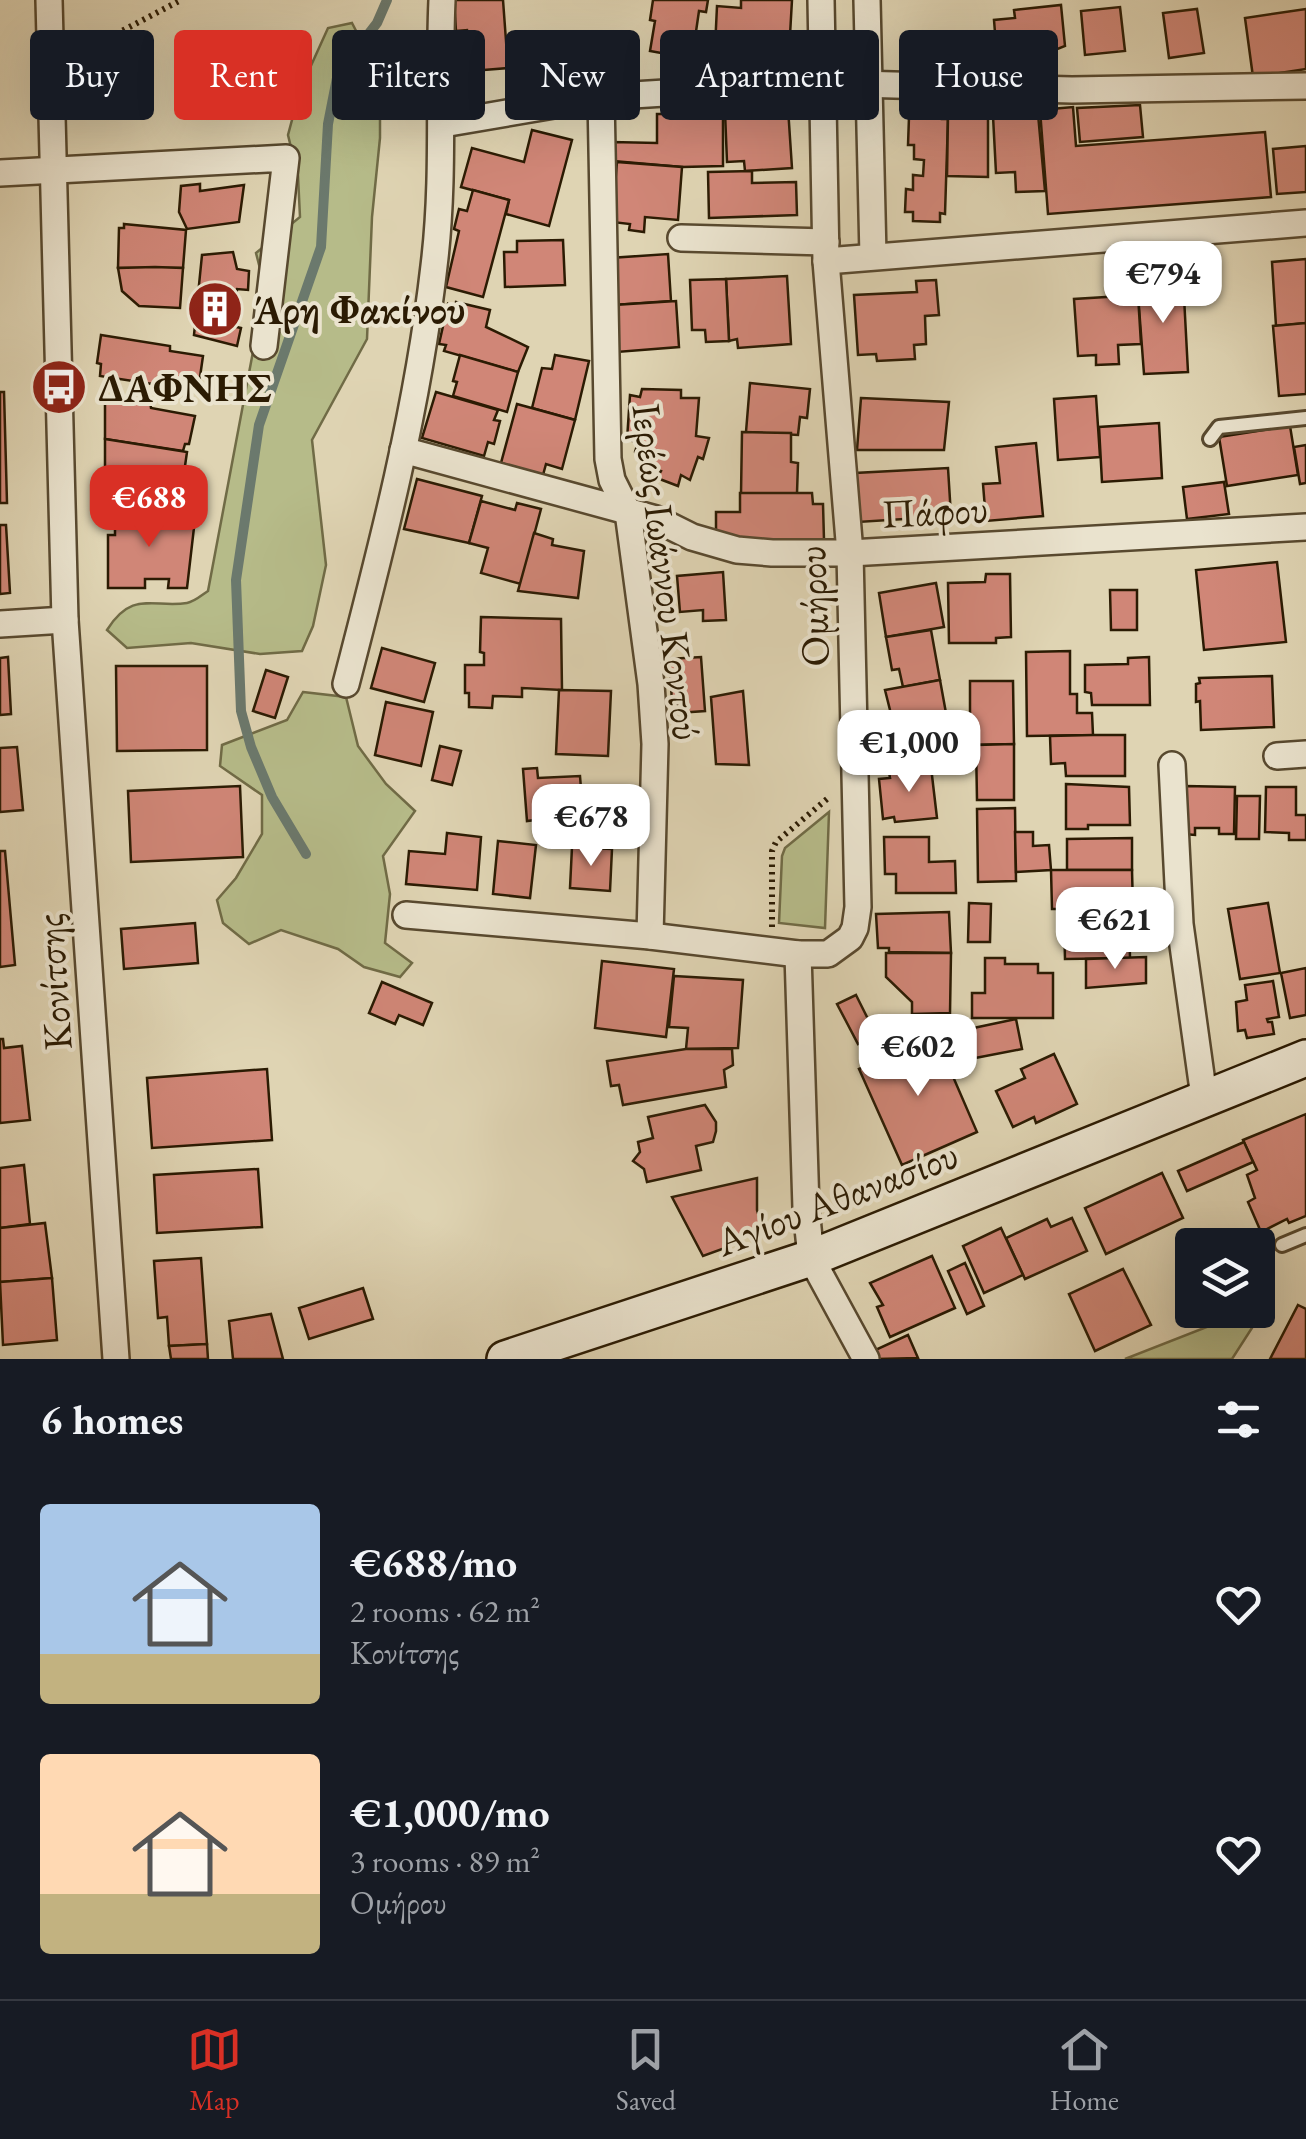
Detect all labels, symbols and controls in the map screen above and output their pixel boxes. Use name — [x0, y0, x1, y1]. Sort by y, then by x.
chip: Buy — [30, 30, 154, 120]
chip: Rent — [174, 30, 312, 120]
chip: Filters — [332, 30, 485, 120]
chip: New — [505, 30, 640, 120]
chip: Apartment — [660, 30, 879, 120]
chip: House — [899, 30, 1058, 120]
pin: €794 — [1104, 241, 1222, 326]
text: €794 — [1126, 252, 1200, 294]
building icon: Άρη Φακίνου — [185, 279, 245, 339]
place label: Άρη Φακίνου — [253, 283, 465, 335]
bus stop icon: ΔΑΦΝΗΣ — [29, 357, 89, 417]
place label: ΔΑΦΝΗΣ — [98, 361, 272, 413]
street label: Ιερέως Ιωάννου Κοντού — [621, 401, 713, 743]
pin: €688 — [90, 465, 208, 550]
text: €688 — [112, 476, 186, 518]
street label: Πάφου — [881, 482, 989, 540]
street label: Ομήρου — [785, 545, 841, 667]
pin: €1,000 — [828, 710, 990, 795]
text: €1,000 — [859, 721, 959, 763]
pin: €678 — [532, 784, 650, 869]
text: €678 — [554, 795, 628, 837]
pin: €621 — [1056, 887, 1174, 972]
text: €621 — [1078, 898, 1152, 940]
street label: Κονίτσης — [22, 912, 84, 1052]
pin: €602 — [859, 1014, 977, 1099]
text: €602 — [881, 1025, 955, 1067]
street label: Αγίου Αθανασίου — [708, 1128, 965, 1268]
map controls — [1175, 1228, 1275, 1328]
button: layers — [1175, 1228, 1275, 1328]
text: 6 homes — [40, 1392, 183, 1447]
icon: filters — [1211, 1392, 1266, 1447]
text: €688/mo — [350, 1535, 517, 1590]
icon: home — [120, 1544, 240, 1664]
icon: heart — [1211, 1577, 1266, 1632]
text: 2 rooms · 62 m² — [350, 1590, 540, 1632]
text: Κονίτσης — [350, 1632, 459, 1674]
text: €1,000/mo — [350, 1785, 550, 1840]
icon: home — [120, 1794, 240, 1914]
icon: heart — [1211, 1827, 1266, 1882]
text: 3 rooms · 89 m² — [350, 1840, 540, 1882]
text: Ομήρου — [350, 1882, 447, 1924]
tab: Map — [187, 2022, 242, 2118]
tab: Saved — [616, 2022, 676, 2118]
tab: Home — [1050, 2022, 1119, 2118]

